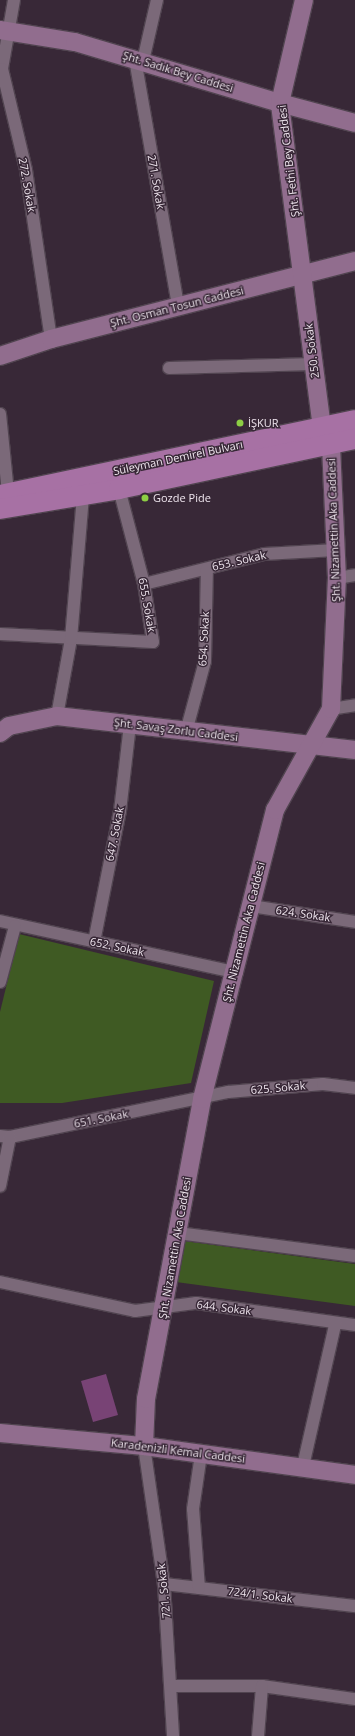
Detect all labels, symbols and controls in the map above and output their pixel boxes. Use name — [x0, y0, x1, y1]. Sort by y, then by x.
street label: Şht. Sadık Bey Caddesi — [121, 49, 235, 95]
street label: Şht. Fethi Bey Caddesi — [276, 104, 302, 218]
street label: 271. Sokak — [145, 154, 167, 210]
street label: 272. Sokak — [16, 157, 38, 213]
street label: Şht. Osman Tosun Caddesi — [109, 284, 245, 330]
street label: 250. Sokak — [302, 323, 322, 379]
place label: İŞKUR — [248, 416, 279, 430]
marker: İŞKUR — [235, 418, 245, 428]
street label: Süleyman Demirel Bulvarı — [112, 438, 244, 478]
street label: Şht. Nizamettin Aka Caddesi — [325, 458, 343, 602]
place label: Gozde Pide — [153, 491, 211, 505]
marker: Gozde Pide — [140, 493, 150, 503]
street label: 653. Sokak — [211, 548, 267, 574]
street label: 655. Sokak — [136, 577, 158, 633]
street label: 654. Sokak — [196, 611, 212, 667]
street label: Şht. Savaş Zorlu Caddesi — [113, 716, 239, 744]
street label: 647. Sokak — [103, 806, 127, 862]
street label: Şht. Nizamettin Aka Caddesi — [220, 861, 268, 1003]
street label: 624. Sokak — [275, 904, 331, 924]
street label: 652. Sokak — [89, 935, 145, 959]
street label: 625. Sokak — [250, 1079, 306, 1097]
street label: 651. Sokak — [73, 1107, 129, 1131]
street label: Şht. Nizamettin Aka Caddesi — [156, 1176, 194, 1320]
street label: 644. Sokak — [196, 1298, 252, 1318]
street label: Karadenizli Kemal Caddesi — [110, 1436, 246, 1466]
street label: 721. Sokak — [155, 1563, 173, 1619]
street label: 724/1. Sokak — [227, 1584, 293, 1606]

